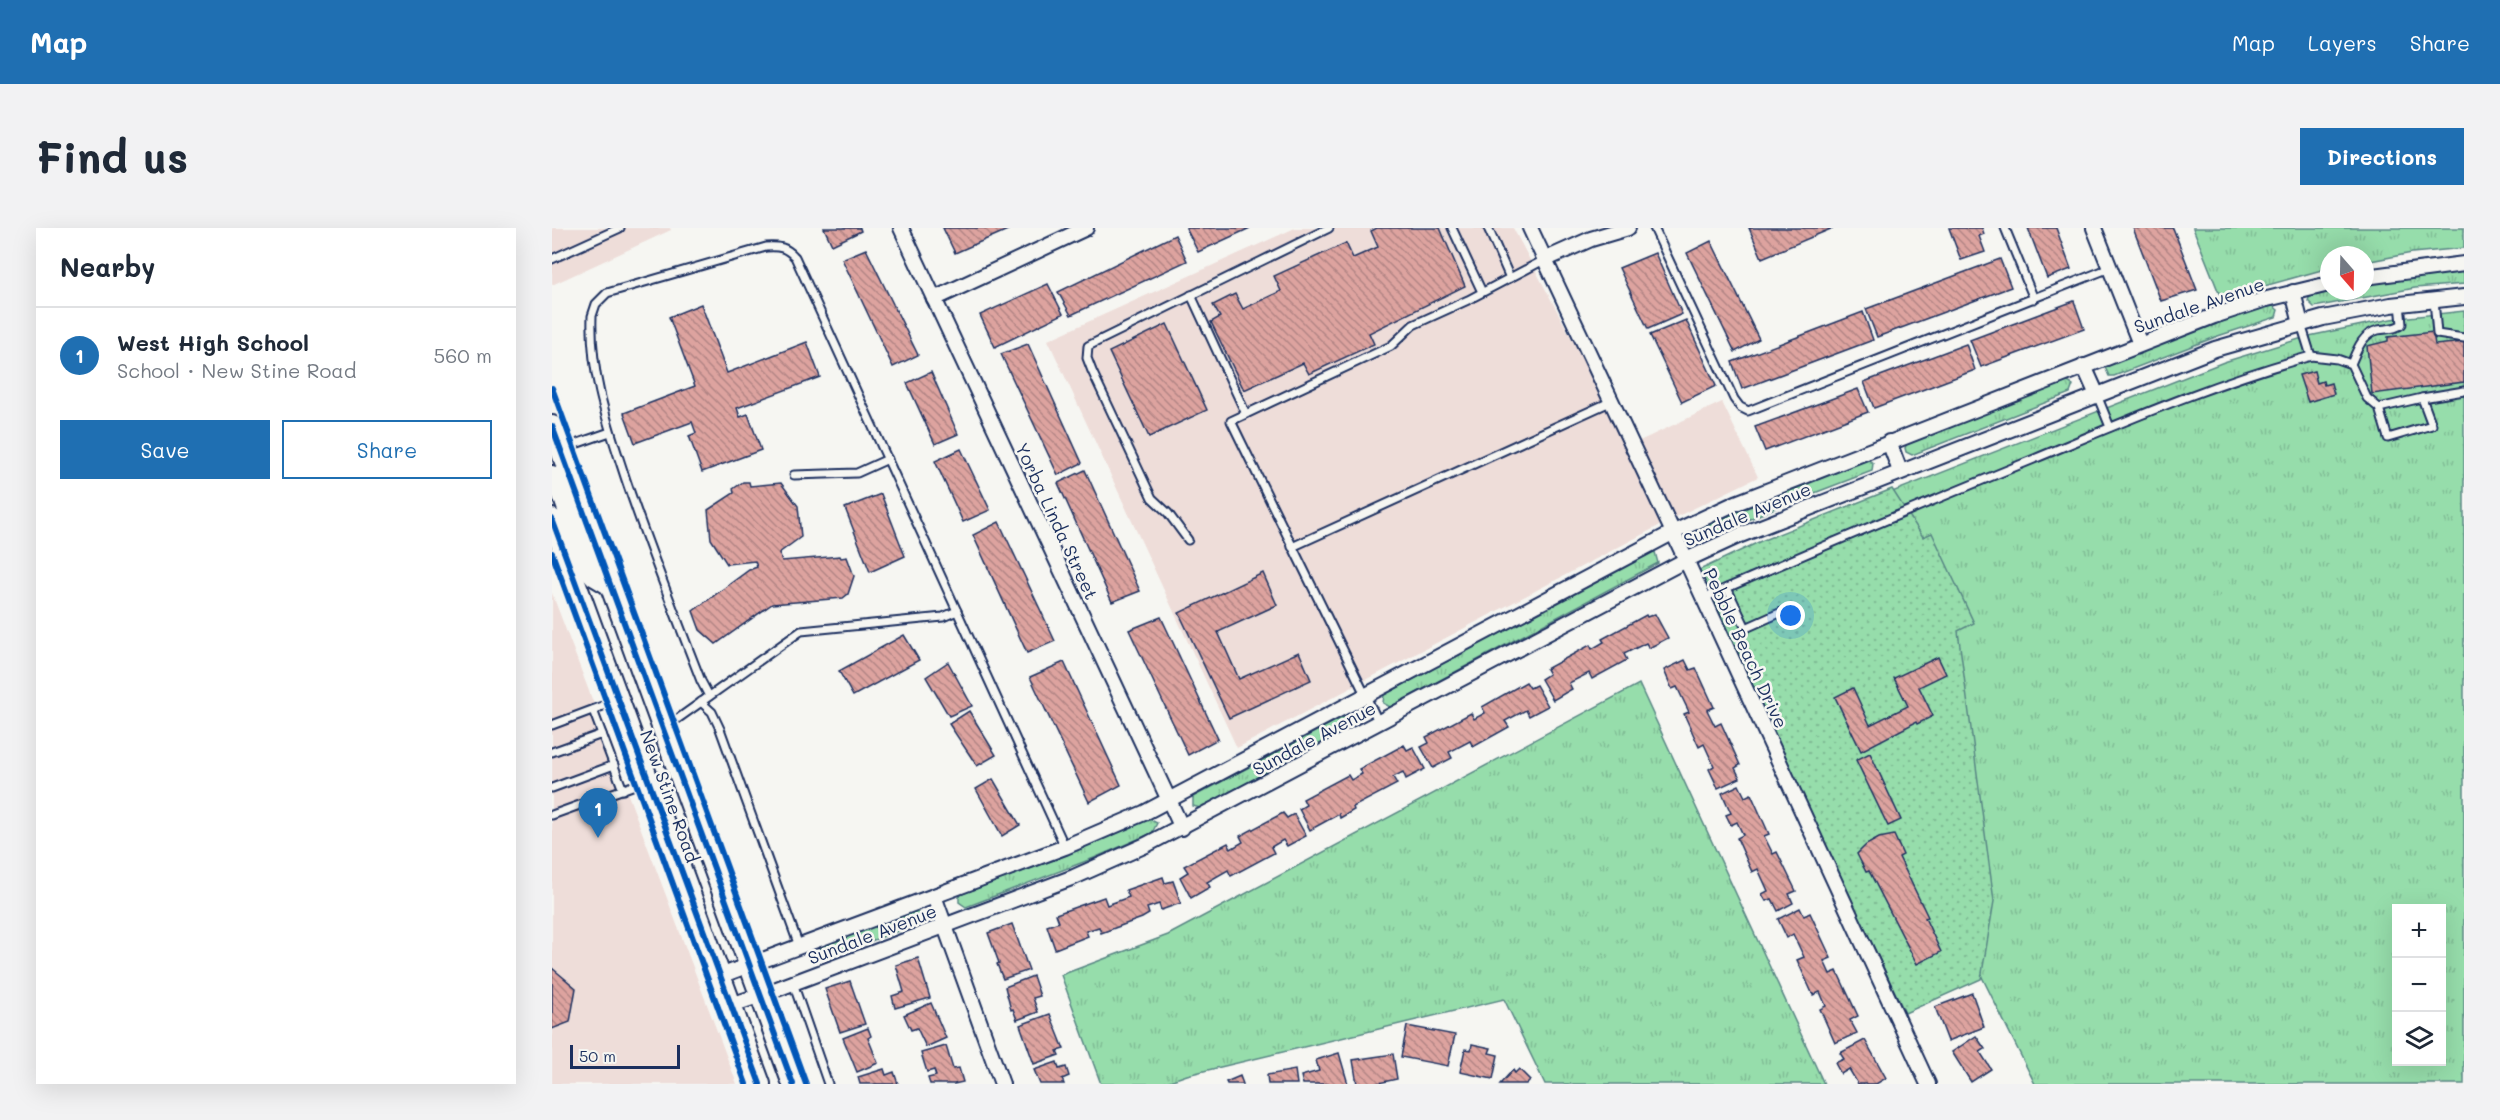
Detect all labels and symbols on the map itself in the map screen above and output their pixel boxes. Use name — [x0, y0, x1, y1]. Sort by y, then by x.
north arrow — [2320, 246, 2374, 300]
street label: Sundale Avenue — [2131, 271, 2267, 339]
street label: Yorba Linda Street — [1010, 439, 1104, 603]
street label: Sundale Avenue — [1680, 476, 1814, 552]
street label: Pebble Beach Drive — [1698, 564, 1794, 732]
your location — [1776, 601, 1805, 630]
street label: Sundale Avenue — [1248, 695, 1380, 781]
street label: New Stine Road — [635, 726, 705, 866]
pin: 1 — [578, 788, 618, 838]
street label: Sundale Avenue — [804, 898, 940, 970]
scale bar — [570, 1042, 680, 1070]

